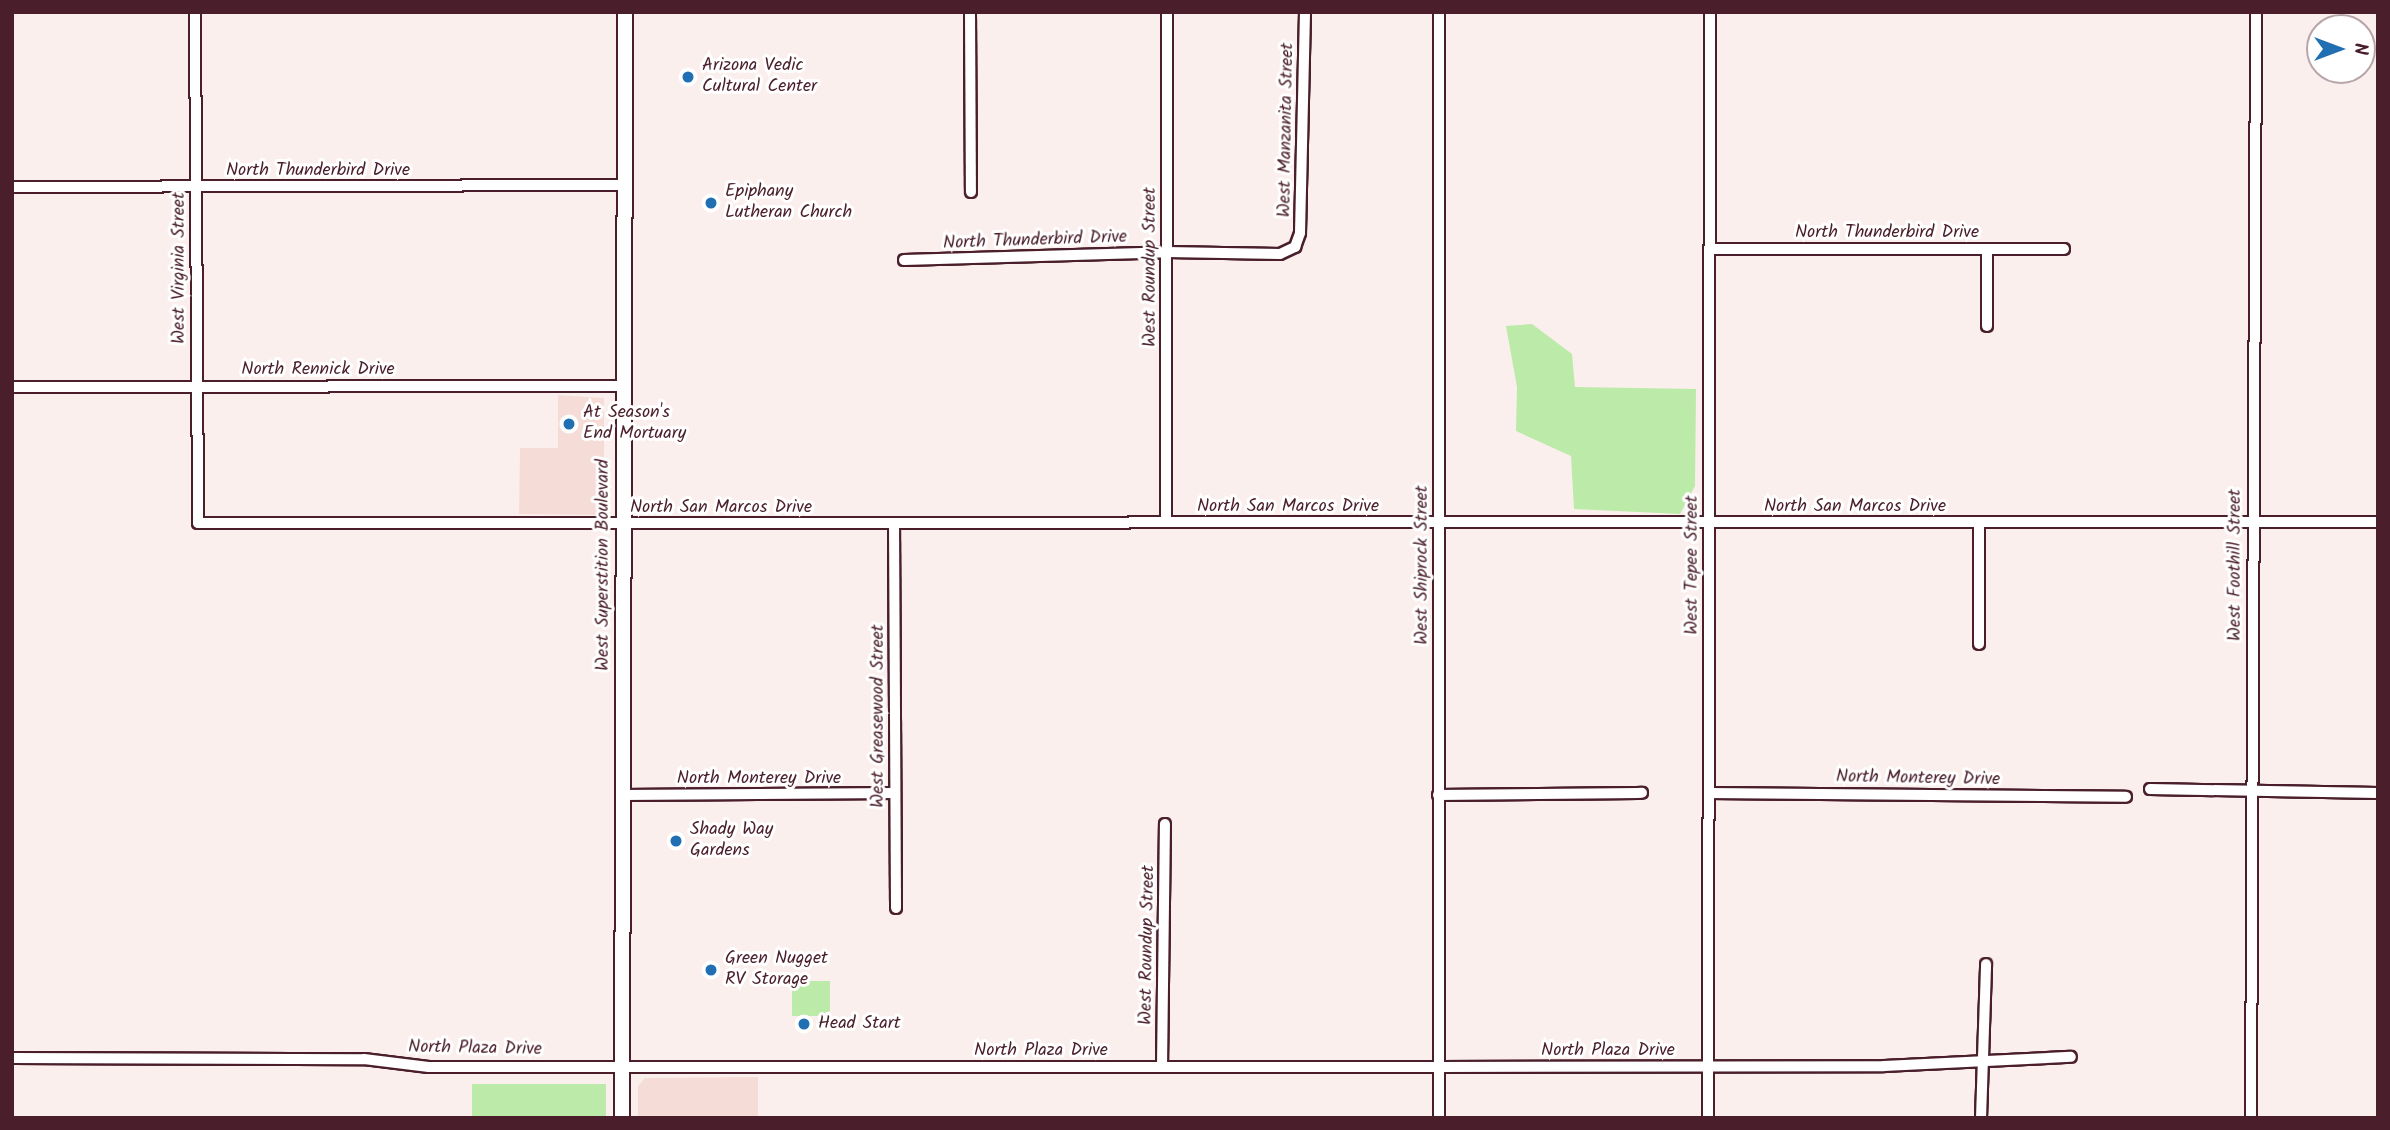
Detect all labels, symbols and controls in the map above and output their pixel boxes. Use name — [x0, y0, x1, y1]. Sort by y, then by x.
north arrow — [2306, 14, 2376, 84]
street label: West Manzanita Street — [1275, 42, 1299, 218]
text: N — [2345, 43, 2375, 55]
place label: Arizona Vedic Cultural Center — [702, 56, 817, 98]
marker: Arizona Vedic Cultural Center — [680, 69, 696, 85]
street label: North Thunderbird Drive — [226, 160, 410, 182]
place label: Epiphany Lutheran Church — [725, 182, 852, 224]
street label: West Roundup Street — [1140, 187, 1162, 347]
street label: West Virginia Street — [169, 192, 191, 344]
marker: Epiphany Lutheran Church — [703, 195, 719, 211]
street label: North Thunderbird Drive — [1795, 222, 1979, 244]
street label: North Thunderbird Drive — [943, 227, 1127, 255]
street label: North Rennick Drive — [241, 359, 395, 381]
place label: At Season's End Mortuary — [583, 403, 686, 446]
marker: At Season's End Mortuary — [561, 416, 577, 432]
street label: West Superstition Boulevard — [593, 459, 615, 671]
street label: West Shiprock Street — [1412, 485, 1434, 645]
street label: West Foothill Street — [2225, 489, 2247, 641]
street label: West Tepee Street — [1682, 495, 1704, 635]
street label: North San Marcos Drive — [1197, 496, 1379, 518]
street label: North San Marcos Drive — [1764, 496, 1946, 518]
street label: North San Marcos Drive — [630, 497, 812, 519]
street label: West Greasewood Street — [868, 624, 890, 808]
street label: North Monterey Drive — [1836, 767, 2000, 791]
street label: North Monterey Drive — [677, 768, 841, 790]
place label: Shady Way Gardens — [690, 820, 773, 862]
marker: Shady Way Gardens — [668, 833, 684, 849]
street label: West Roundup Street — [1136, 865, 1160, 1025]
place label: Green Nugget RV Storage — [725, 949, 828, 992]
marker: Green Nugget RV Storage — [703, 962, 719, 978]
place label: Head Start — [818, 1013, 901, 1035]
marker: Head Start — [796, 1016, 812, 1032]
street label: North Plaza Drive — [408, 1037, 542, 1061]
street label: North Plaza Drive — [974, 1040, 1108, 1062]
street label: North Plaza Drive — [1541, 1040, 1675, 1062]

